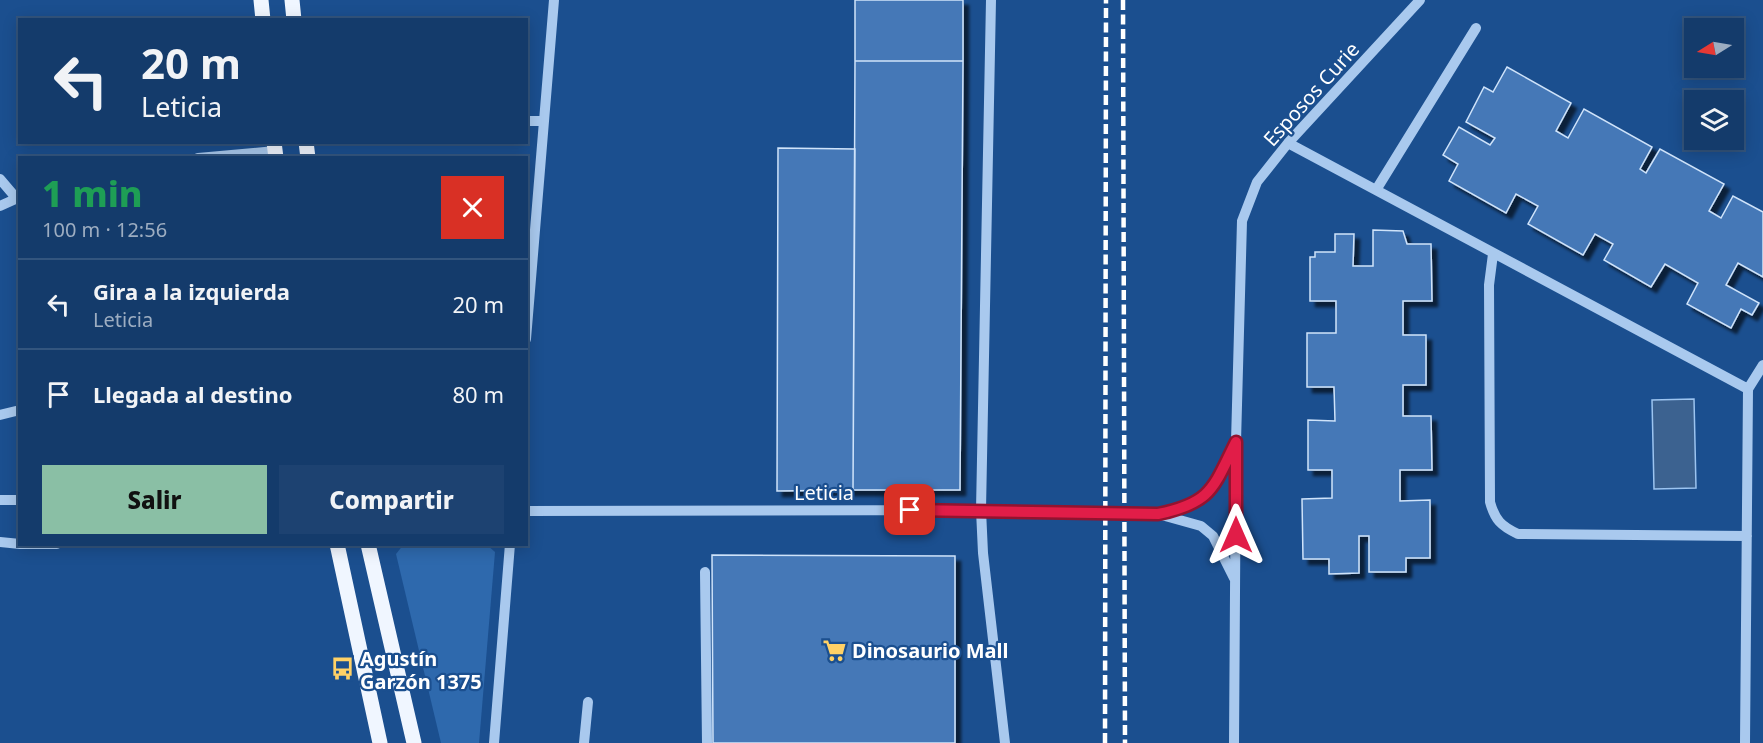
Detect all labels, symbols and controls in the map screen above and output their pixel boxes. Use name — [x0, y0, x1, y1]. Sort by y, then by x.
north arrow — [1684, 18, 1744, 78]
map controls — [1684, 18, 1744, 150]
text: 20 m — [141, 34, 241, 91]
street label: Esposos Curie — [1257, 36, 1365, 152]
icon: left — [42, 42, 120, 120]
text: Leticia — [141, 88, 222, 125]
button: layers — [1684, 90, 1744, 150]
text: 1 min — [42, 169, 143, 218]
button: close — [441, 176, 504, 239]
text: 100 m · 12:56 — [42, 216, 167, 243]
text: Gira a la izquierda — [93, 276, 290, 306]
icon: left — [42, 288, 75, 321]
text: 20 m — [453, 289, 504, 319]
text: Leticia — [93, 306, 153, 333]
icon: arrive — [42, 378, 75, 411]
text: Llegada al destino — [93, 379, 293, 409]
text: 80 m — [453, 379, 504, 409]
button: Salir — [42, 465, 267, 534]
button: Compartir — [279, 465, 504, 534]
street label: Leticia — [794, 479, 854, 506]
pin — [884, 484, 935, 535]
icon: arrive — [893, 493, 926, 526]
position arrow — [1204, 503, 1268, 567]
supermarket icon: Dinosaurio Mall — [821, 637, 847, 663]
place label: Dinosaurio Mall — [852, 637, 1009, 664]
place label: Agustín Garzón 1375 — [360, 645, 482, 695]
bus stop icon: Agustín Garzón 1375 — [329, 656, 355, 682]

